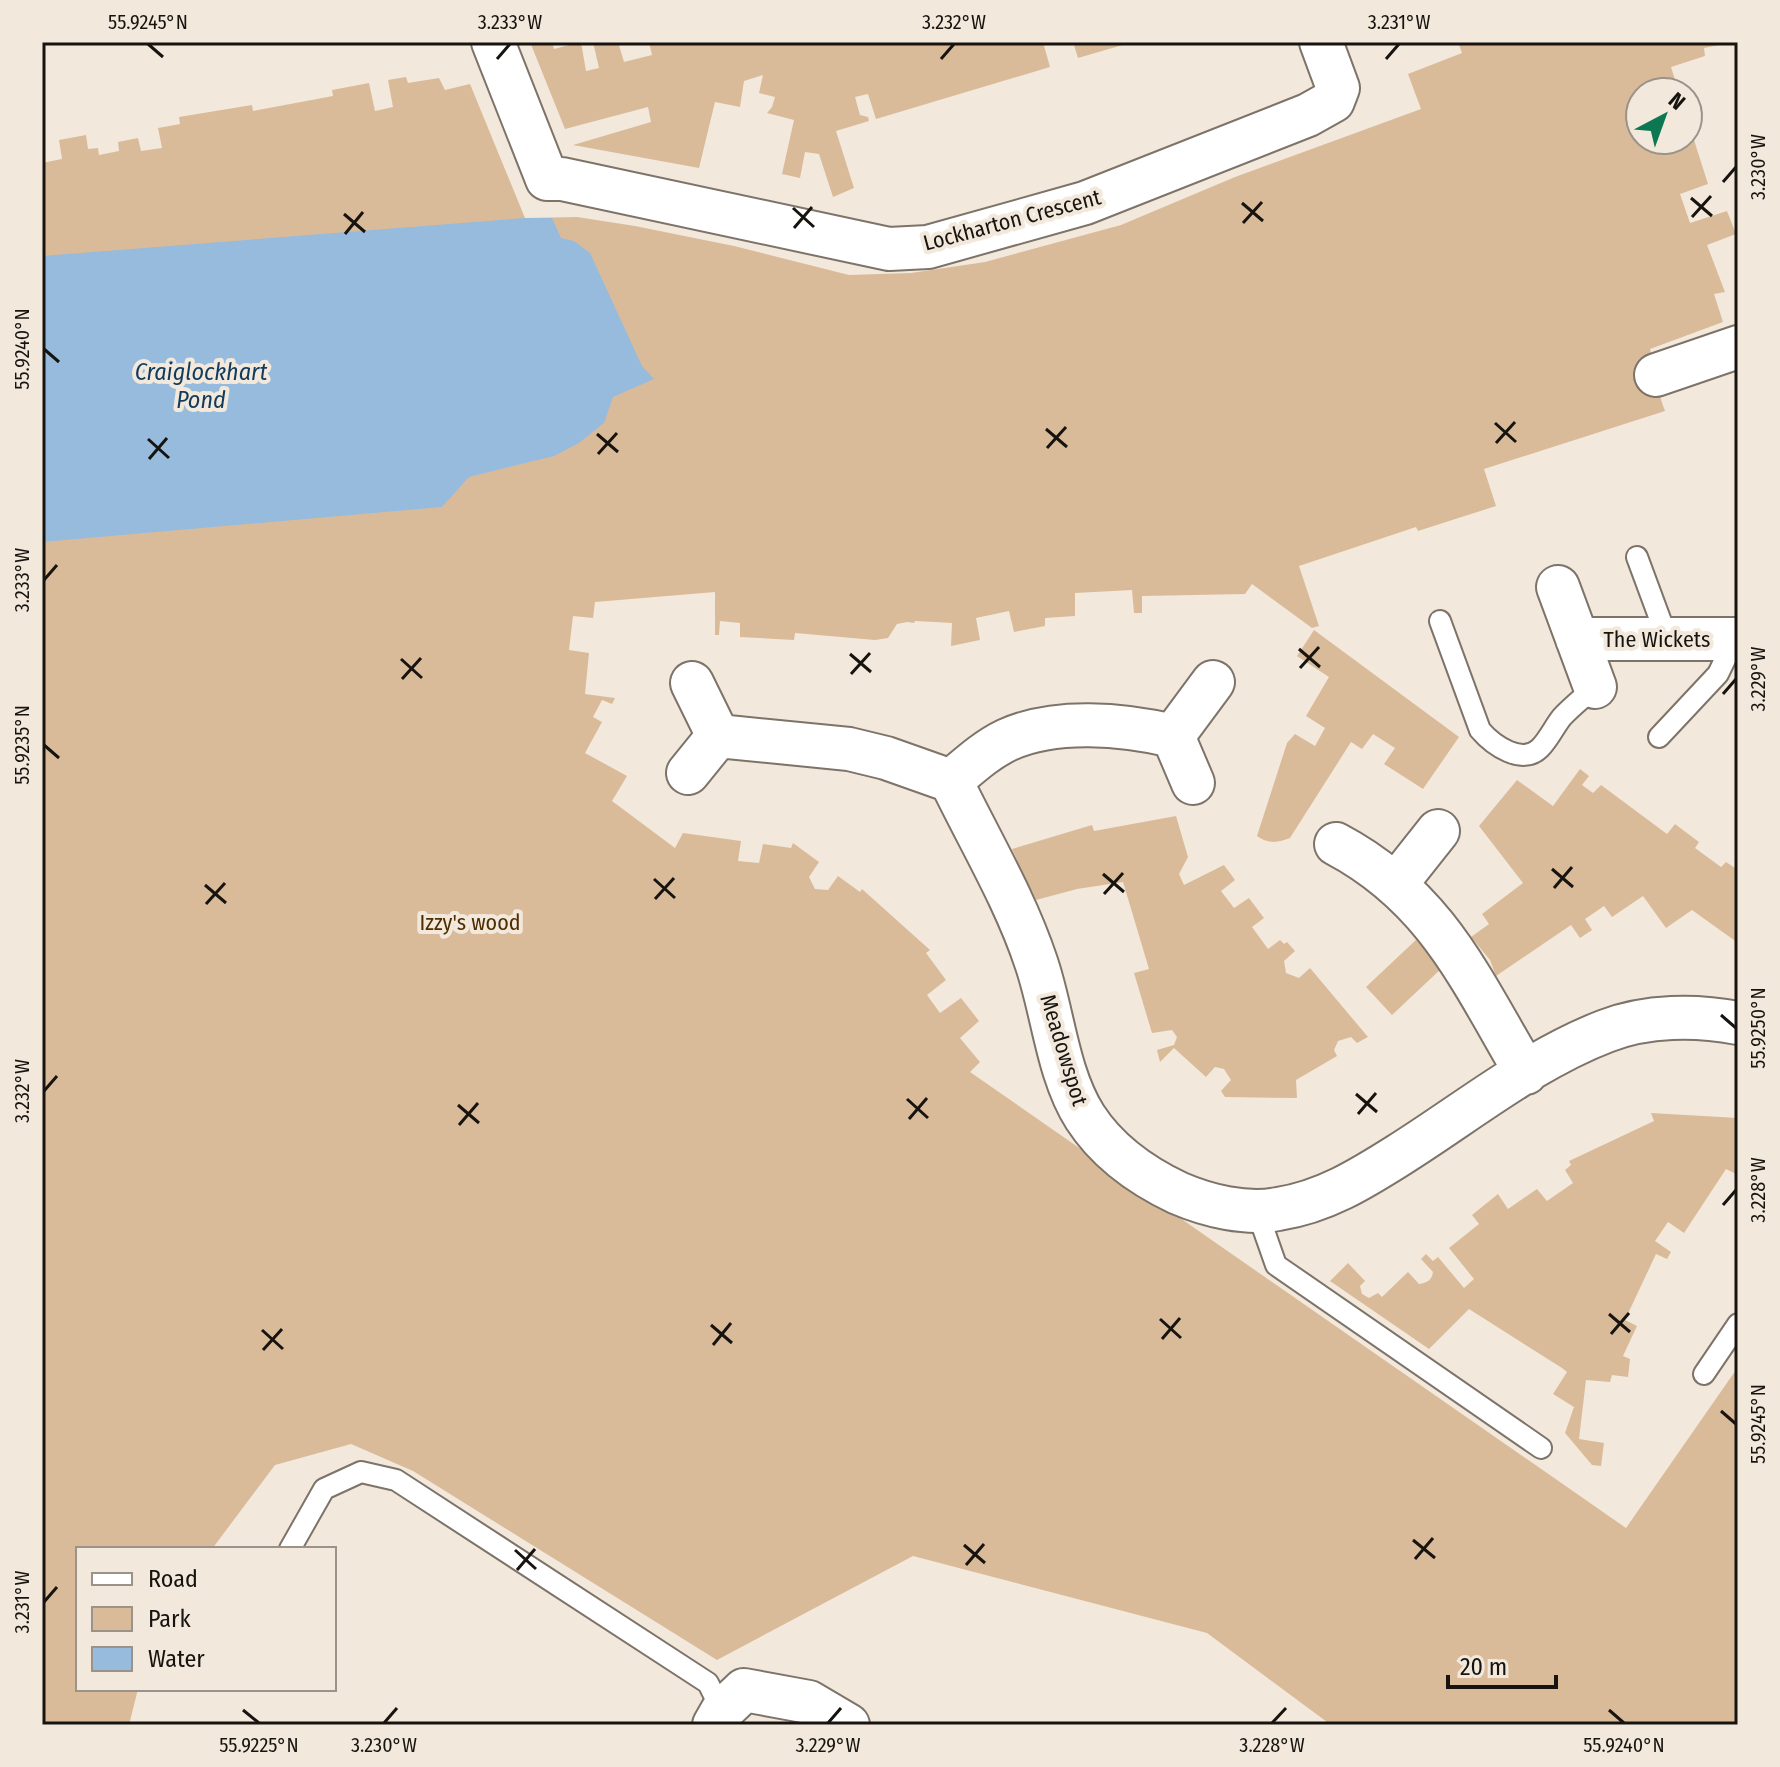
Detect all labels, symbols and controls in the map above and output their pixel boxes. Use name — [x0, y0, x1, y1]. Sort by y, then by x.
text: 55.9245°N — [108, 10, 188, 34]
text: 3.233°W — [478, 10, 542, 34]
text: 3.232°W — [922, 10, 986, 34]
text: 3.231°W — [1368, 10, 1430, 34]
north arrow — [1624, 76, 1704, 156]
text: N — [1663, 87, 1691, 116]
text: 3.230°W — [1746, 134, 1770, 200]
street label: Lockharton Crescent — [920, 183, 1104, 257]
text: 55.9240°N — [10, 308, 34, 390]
water label: Craiglockhart Pond — [135, 358, 267, 414]
text: 3.233°W — [10, 548, 34, 612]
street label: The Wickets — [1604, 626, 1710, 653]
text: 3.229°W — [1746, 647, 1770, 711]
text: 55.9235°N — [10, 705, 34, 785]
park label: Izzy's wood — [419, 909, 521, 936]
text: 55.9250°N — [1746, 987, 1770, 1069]
street label: Meadowspot — [1034, 991, 1094, 1110]
text: 3.232°W — [10, 1059, 34, 1123]
text: 3.228°W — [1746, 1157, 1770, 1223]
text: 55.9245°N — [1746, 1384, 1770, 1464]
legend — [76, 1547, 336, 1691]
text: Road — [148, 1565, 198, 1593]
text: 3.231°W — [10, 1571, 34, 1633]
text: Park — [148, 1605, 191, 1633]
scale bar — [1448, 1639, 1556, 1689]
text: Water — [148, 1645, 205, 1673]
text: 20 m — [1460, 1653, 1507, 1681]
text: 55.9225°N — [219, 1733, 299, 1757]
text: 3.230°W — [351, 1733, 417, 1757]
text: 3.229°W — [796, 1733, 860, 1757]
text: 3.228°W — [1239, 1733, 1305, 1757]
text: 55.9240°N — [1583, 1733, 1665, 1757]

